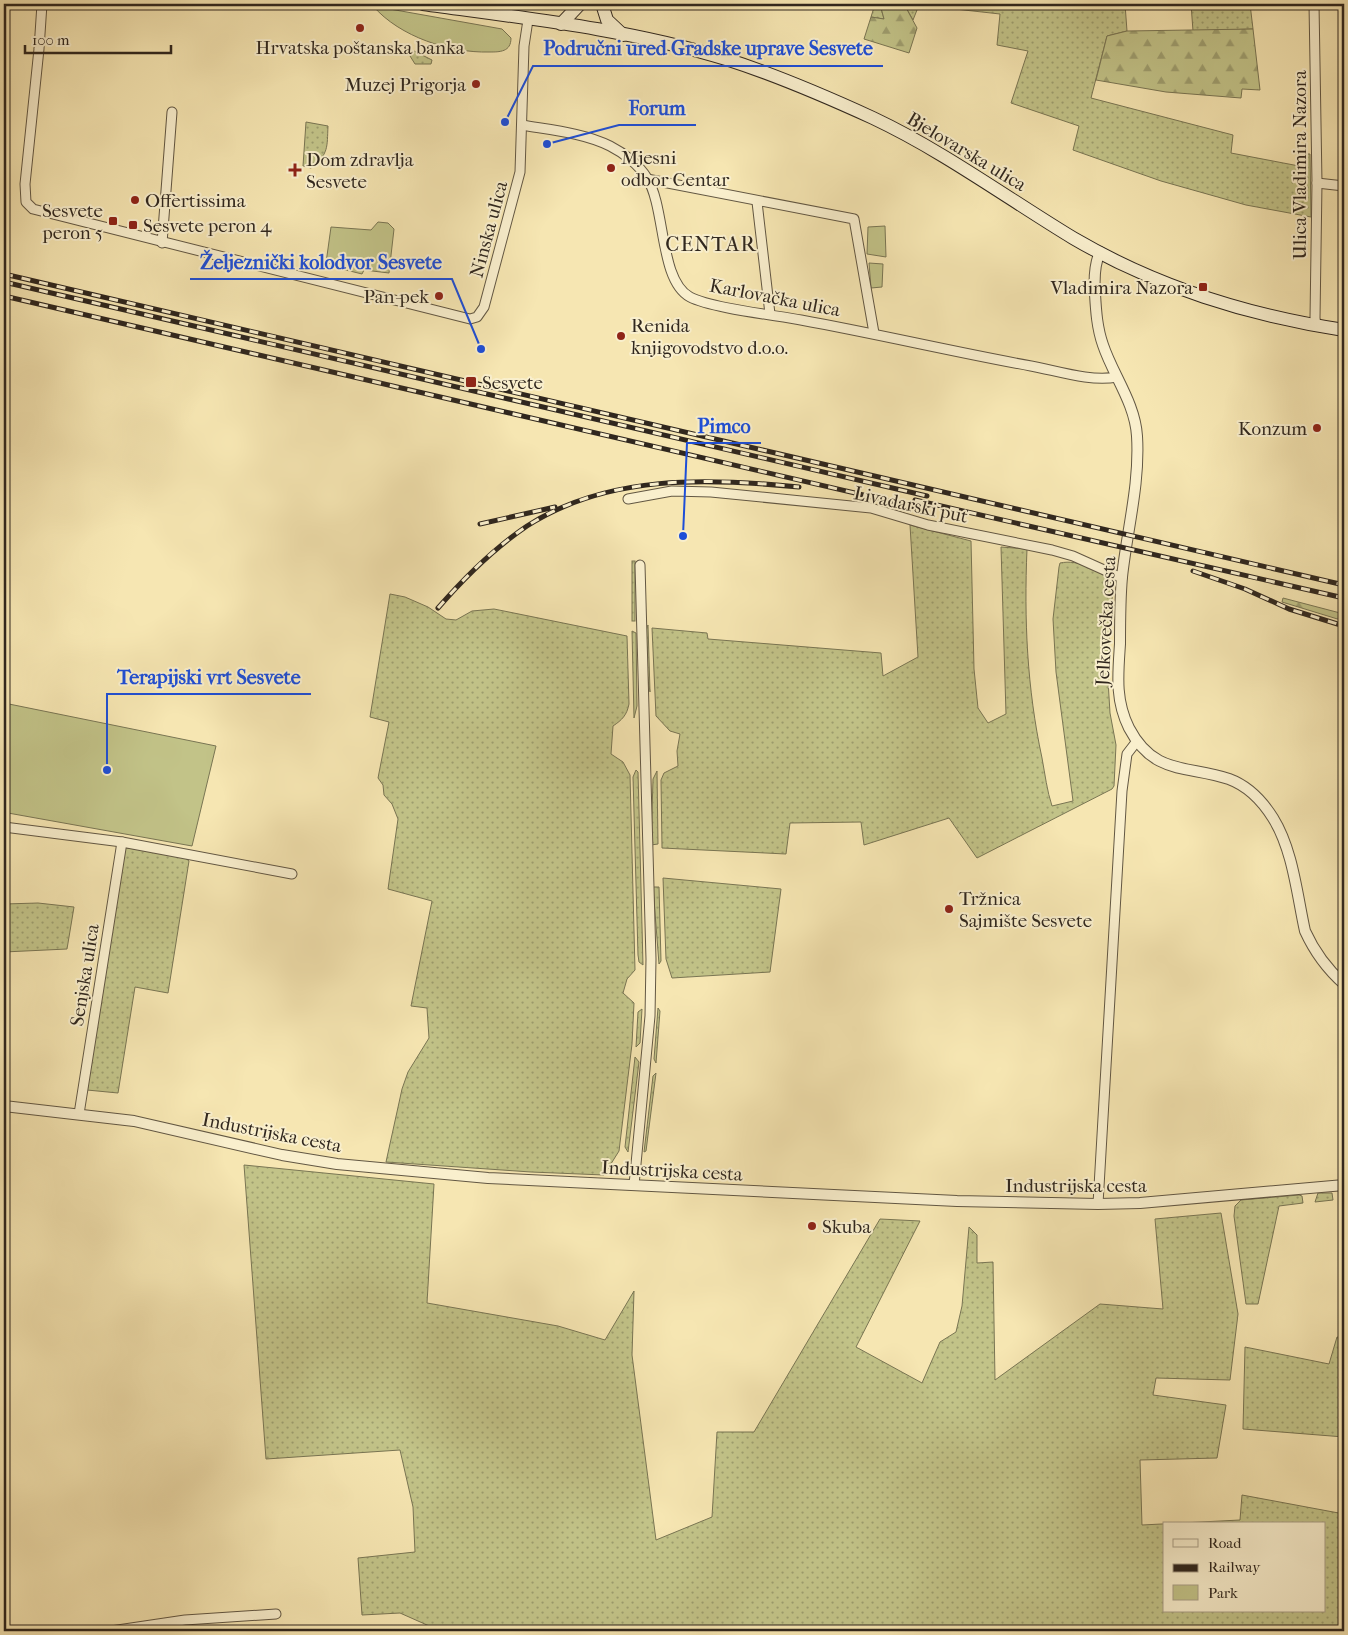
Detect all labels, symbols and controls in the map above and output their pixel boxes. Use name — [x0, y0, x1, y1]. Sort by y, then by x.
scale bar — [25, 22, 171, 54]
marker: Hrvatska poštanska banka — [354, 22, 366, 34]
text: 100 m — [32, 31, 70, 49]
callout: Područni ured Gradske uprave Sesvete — [533, 31, 883, 66]
place label: Hrvatska poštanska banka — [255, 37, 465, 59]
text: Područni ured Gradske uprave Sesvete — [543, 37, 873, 60]
street label: Ulica Vladimira Nazora — [1289, 70, 1311, 260]
place label: Muzej Prigorja — [345, 74, 466, 96]
marker: Muzej Prigorja — [470, 78, 482, 90]
callout: Forum — [619, 90, 696, 125]
text: Forum — [627, 97, 686, 120]
street label: Bjelovarska ulica — [903, 108, 1030, 196]
place label: Mjesni odbor Centar — [621, 147, 730, 191]
place label: Dom zdravlja Sesvete — [306, 149, 414, 193]
marker: Mjesni odbor Centar — [605, 162, 617, 174]
marker: Dom zdravlja Sesvete — [288, 163, 302, 177]
street label: Ninska ulica — [466, 178, 512, 280]
place label: Offertissima — [145, 190, 246, 212]
marker: Offertissima — [129, 194, 141, 206]
place label: Sesvete peron 5 — [42, 200, 103, 244]
marker: Sesvete peron 5 — [107, 215, 119, 227]
place label: Sesvete peron 4 — [143, 215, 272, 237]
marker: Sesvete peron 4 — [127, 219, 139, 231]
district label: CENTAR — [665, 232, 757, 256]
callout: Željeznički kolodvor Sesvete — [190, 244, 452, 279]
text: Željeznički kolodvor Sesvete — [200, 249, 442, 274]
street label: Karlovačka ulica — [708, 275, 842, 321]
place label: Vladimira Nazora — [1049, 277, 1193, 299]
marker: Vladimira Nazora — [1197, 281, 1209, 293]
place label: Pan-pek — [364, 286, 429, 308]
marker: Pan-pek — [433, 290, 445, 302]
place label: Renida knjigovodstvo d.o.o. — [631, 315, 788, 359]
marker: Renida knjigovodstvo d.o.o. — [615, 330, 627, 342]
place label: Sesvete — [482, 372, 543, 394]
marker: Sesvete — [464, 375, 478, 389]
callout: Pimco — [687, 408, 761, 443]
text: Pimco — [697, 415, 751, 438]
place label: Konzum — [1238, 418, 1307, 440]
marker: Konzum — [1311, 422, 1323, 434]
street label: Livadarski put — [852, 482, 970, 528]
street label: Jelkovečka cesta — [1092, 555, 1120, 688]
callout: Terapijski vrt Sesvete — [107, 659, 311, 694]
text: Terapijski vrt Sesvete — [116, 666, 301, 689]
place label: Tržnica Sajmište Sesvete — [959, 888, 1092, 932]
marker: Tržnica Sajmište Sesvete — [943, 903, 955, 915]
street label: Senjska ulica — [66, 922, 104, 1028]
street label: Industrijska cesta — [200, 1109, 344, 1157]
street label: Industrijska cesta — [601, 1156, 743, 1186]
street label: Industrijska cesta — [1005, 1175, 1147, 1197]
place label: Skuba — [822, 1216, 871, 1238]
marker: Skuba — [806, 1220, 818, 1232]
legend — [1163, 1522, 1326, 1612]
text: Road — [1208, 1534, 1242, 1552]
text: Railway — [1208, 1558, 1261, 1576]
text: Park — [1208, 1584, 1238, 1602]

